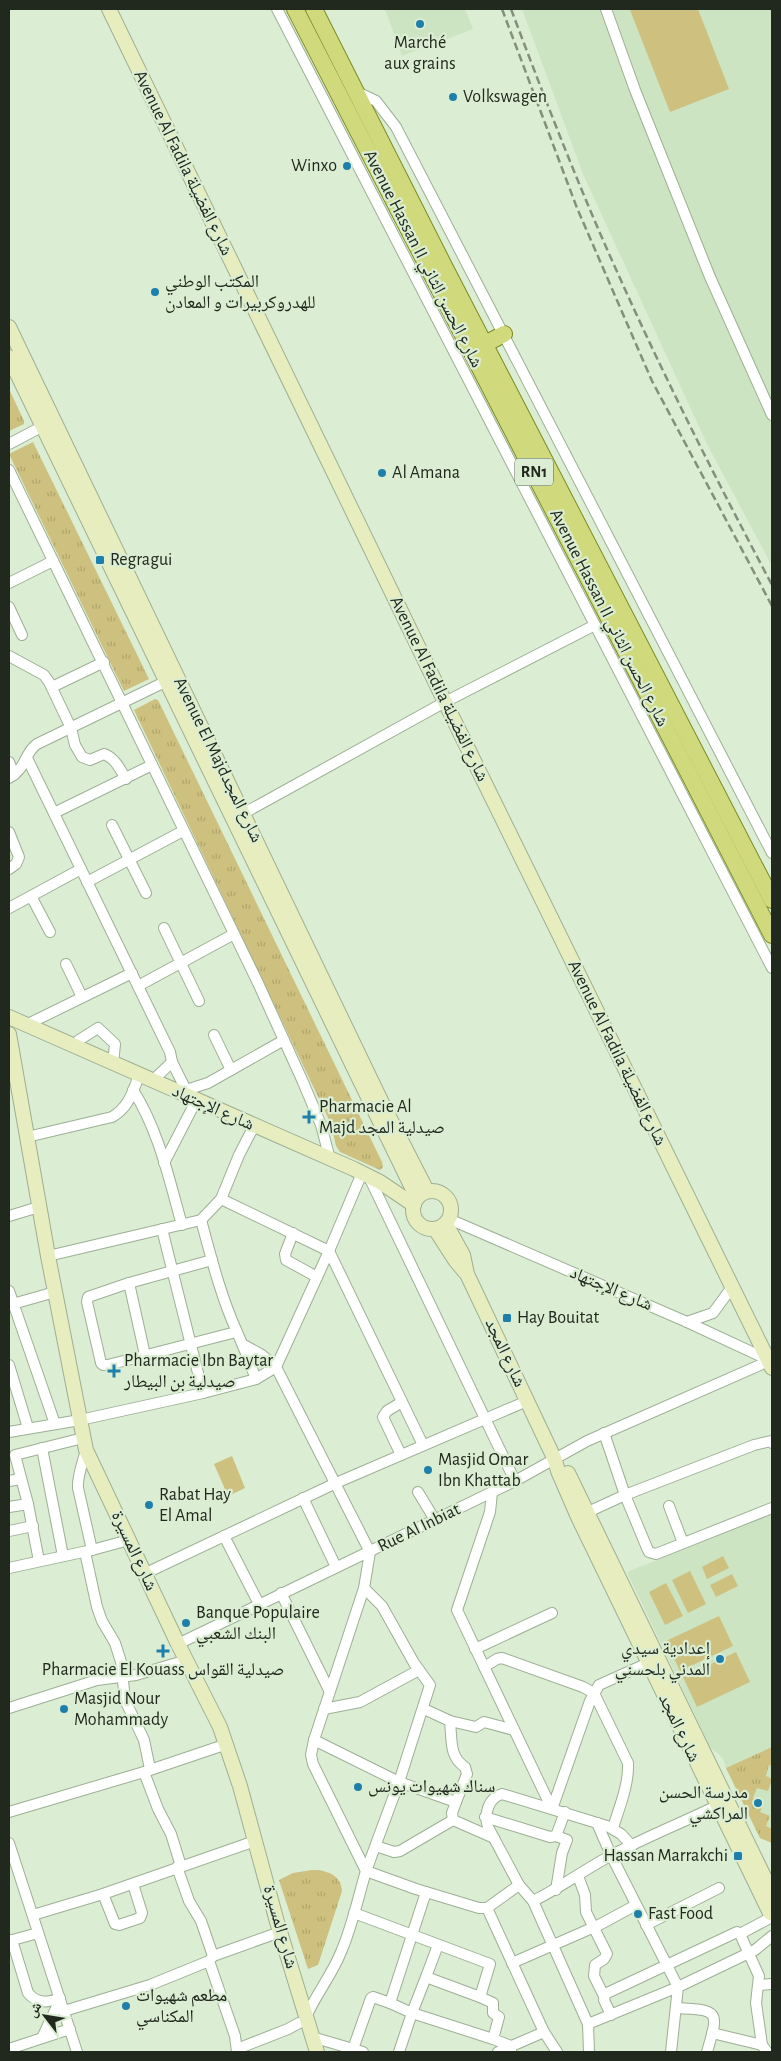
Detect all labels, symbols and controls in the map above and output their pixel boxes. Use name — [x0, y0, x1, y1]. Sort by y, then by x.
marker: Marché aux grains — [414, 18, 426, 30]
place label: Marché aux grains — [384, 34, 456, 73]
street label: Avenue Al Fadila شارع الفضيلة — [129, 68, 236, 259]
place label: Volkswagen — [463, 88, 547, 106]
marker: Volkswagen — [447, 91, 459, 103]
street label: Avenue Hassan II شارع الحسن الثاني — [356, 147, 486, 373]
place label: Winxo — [291, 157, 337, 175]
marker: Winxo — [341, 160, 353, 172]
place label: المكتب الوطني للهدروكربيرات و المعادن — [165, 273, 316, 313]
marker: المكتب الوطني للهدروكربيرات و المعادن — [149, 286, 161, 298]
road number: RN1 — [515, 458, 553, 486]
place label: Al Amana — [392, 464, 460, 482]
marker: Al Amana — [376, 467, 388, 479]
street label: Avenue Hassan II شارع الحسن الثاني — [542, 506, 672, 732]
place label: Regragui — [110, 551, 172, 569]
marker: Regragui — [94, 554, 106, 566]
street label: Avenue Al Fadila شارع الفضيلة — [385, 594, 492, 785]
street label: Avenue El Majdشارع المجد — [169, 675, 266, 846]
street label: Avenue Al Fadila شارع الفضيلة — [563, 958, 670, 1149]
street label: شارع الإجتهاد — [169, 1082, 257, 1135]
place label: Pharmacie Al Majd صيدلية المجد — [319, 1098, 445, 1137]
marker: Pharmacie Al Majd صيدلية المجد — [303, 1111, 315, 1123]
street label: شارع الإجتهاد — [567, 1264, 655, 1315]
place label: Hay Bouitat — [517, 1309, 600, 1327]
marker: Hay Bouitat — [501, 1312, 513, 1324]
street label: شارع المجد — [480, 1316, 529, 1390]
place label: Pharmacie Ibn Baytar صيدلية بن البيطار — [123, 1352, 273, 1392]
marker: Pharmacie Ibn Baytar صيدلية بن البيطار — [108, 1365, 120, 1377]
place label: Masjid Omar Ibn Khattab — [438, 1451, 528, 1490]
marker: Masjid Omar Ibn Khattab — [422, 1464, 434, 1476]
place label: Rabat Hay El Amal — [159, 1486, 231, 1525]
marker: Rabat Hay El Amal — [143, 1499, 155, 1511]
street label: Rue Al Inbiat — [375, 1500, 463, 1556]
street label: شارع المسيرة — [107, 1508, 160, 1594]
place label: Banque Populaire البنك الشعبي — [196, 1604, 320, 1648]
marker: Banque Populaire البنك الشعبي — [180, 1617, 192, 1629]
place label: إعدادية سيدي المدني بلحسني — [615, 1640, 710, 1684]
marker: Pharmacie El Kouass صيدلية القواس — [157, 1645, 169, 1657]
marker: إعدادية سيدي المدني بلحسني — [714, 1653, 726, 1665]
place label: Pharmacie El Kouass صيدلية القواس — [42, 1661, 284, 1680]
place label: Masjid Nour Mohammady — [74, 1690, 168, 1729]
street label: شارع المجد — [654, 1691, 703, 1765]
marker: Masjid Nour Mohammady — [58, 1703, 70, 1715]
place label: سناك شهيوات يونس — [368, 1778, 495, 1797]
marker: سناك شهيوات يونس — [352, 1781, 364, 1793]
place label: مدرسة الحسن المراكشي — [659, 1784, 748, 1828]
marker: مدرسة الحسن المراكشي — [752, 1797, 764, 1809]
place label: Hassan Marrakchi — [604, 1847, 728, 1865]
marker: Hassan Marrakchi — [732, 1850, 744, 1862]
street label: شارع المسيرة — [259, 1883, 300, 1971]
place label: Fast Food — [648, 1905, 713, 1923]
marker: Fast Food — [632, 1908, 644, 1920]
place label: مطعم شهيوات المكناسي — [136, 1987, 227, 2031]
north arrow — [20, 1991, 70, 2041]
text: ش — [25, 2000, 45, 2020]
marker: مطعم شهيوات المكناسي — [120, 2000, 132, 2012]

